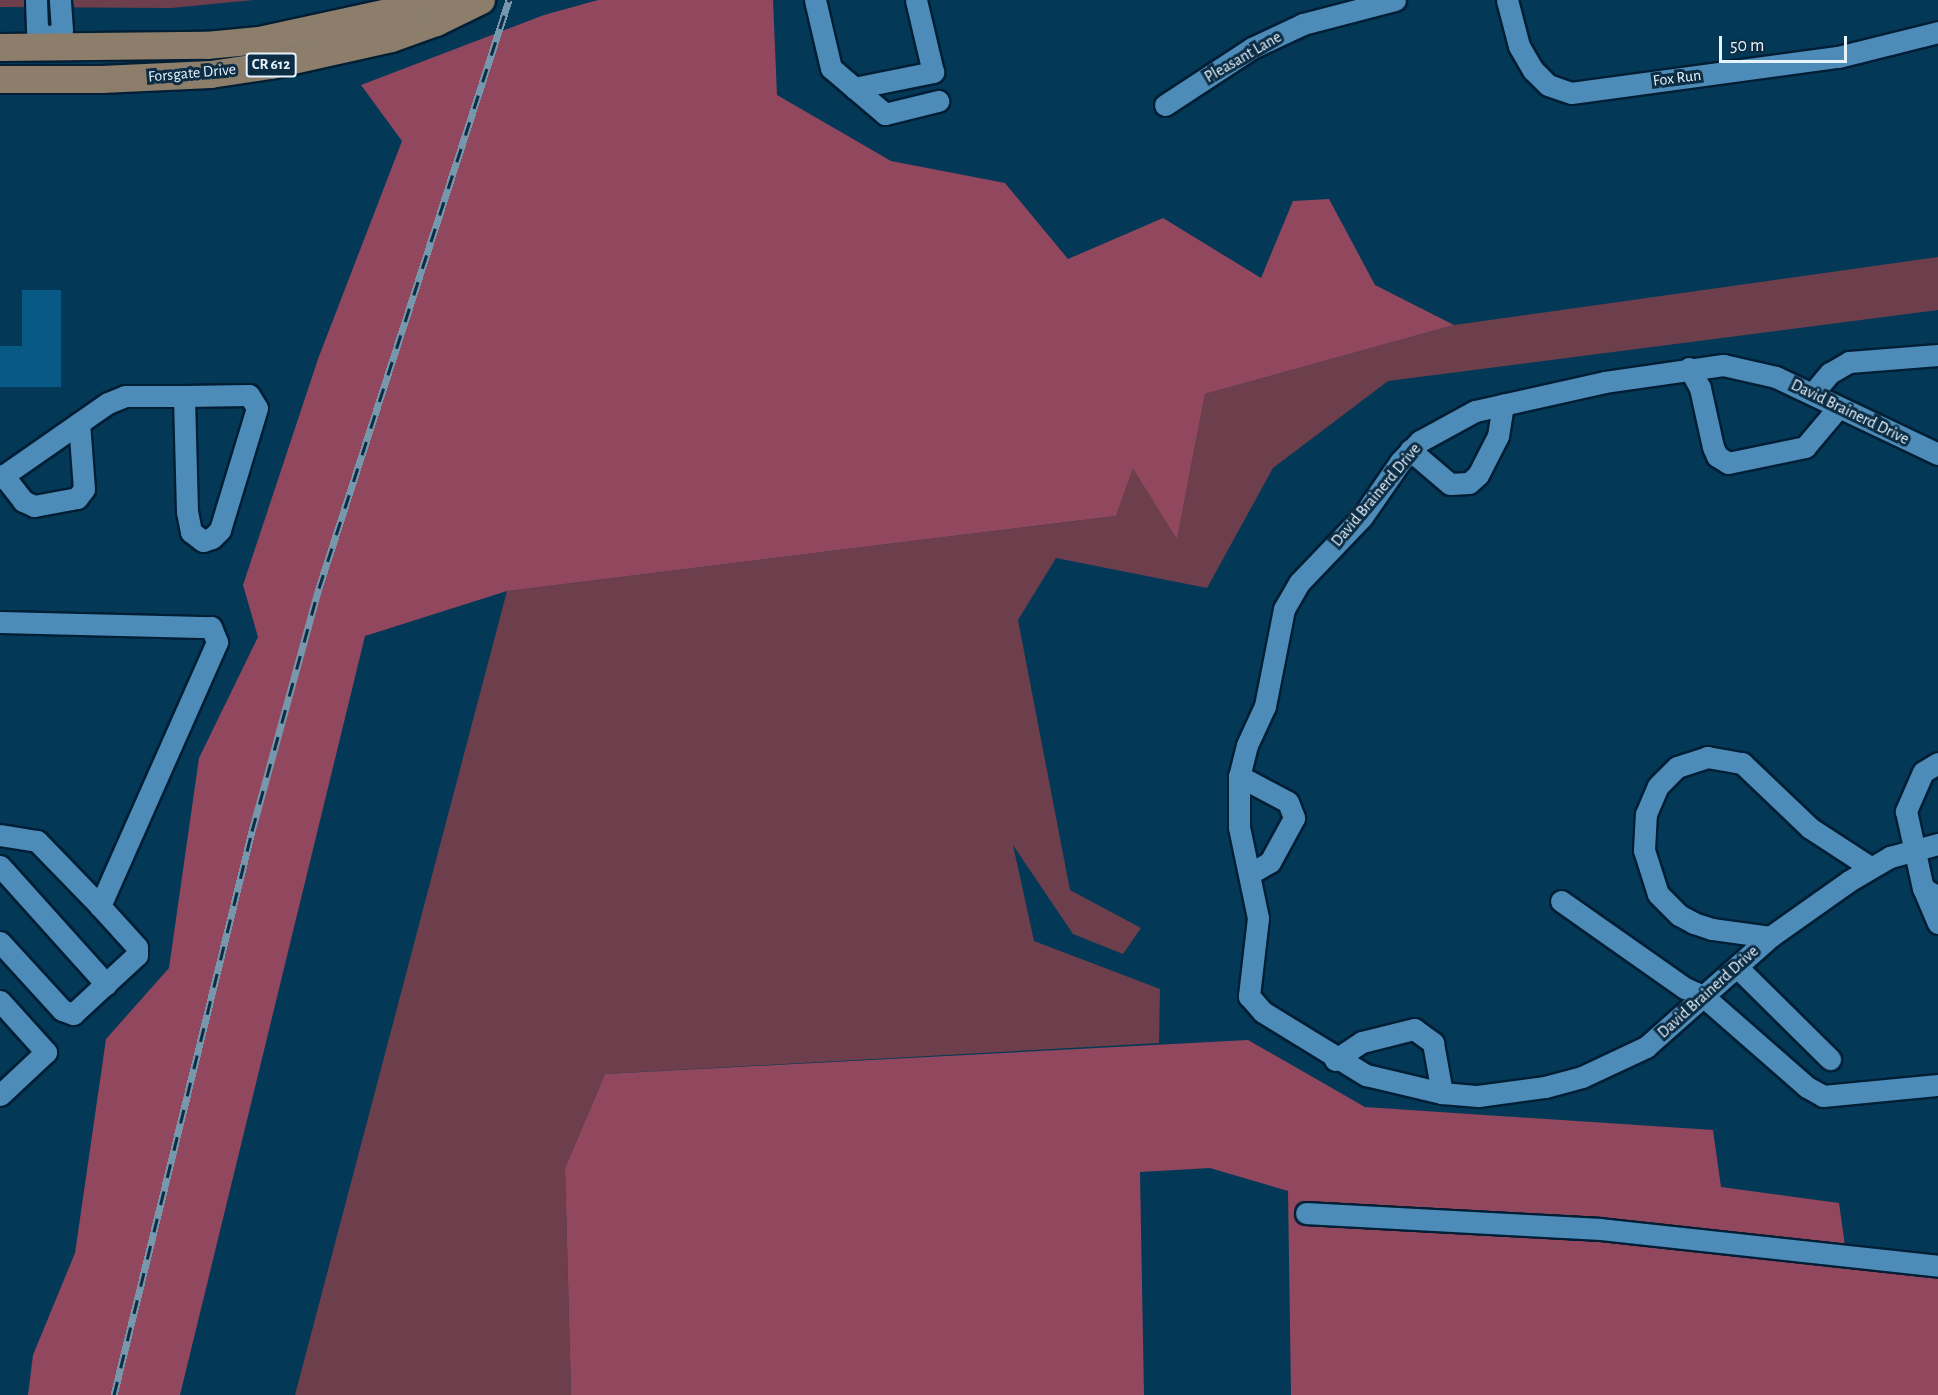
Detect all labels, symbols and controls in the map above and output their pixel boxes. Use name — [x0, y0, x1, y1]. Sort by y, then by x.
scale bar — [1722, 24, 1850, 62]
street label: Pleasant Lane — [1201, 27, 1285, 87]
text: 50 m — [1730, 37, 1764, 55]
road number: CR 612 — [246, 53, 296, 77]
street label: Forsgate Drive — [147, 60, 237, 86]
street label: Fox Run — [1652, 66, 1702, 90]
street label: David Brainerd Drive — [1788, 375, 1912, 449]
street label: David Brainerd Drive — [1327, 440, 1425, 550]
street label: David Brainerd Drive — [1654, 942, 1762, 1042]

